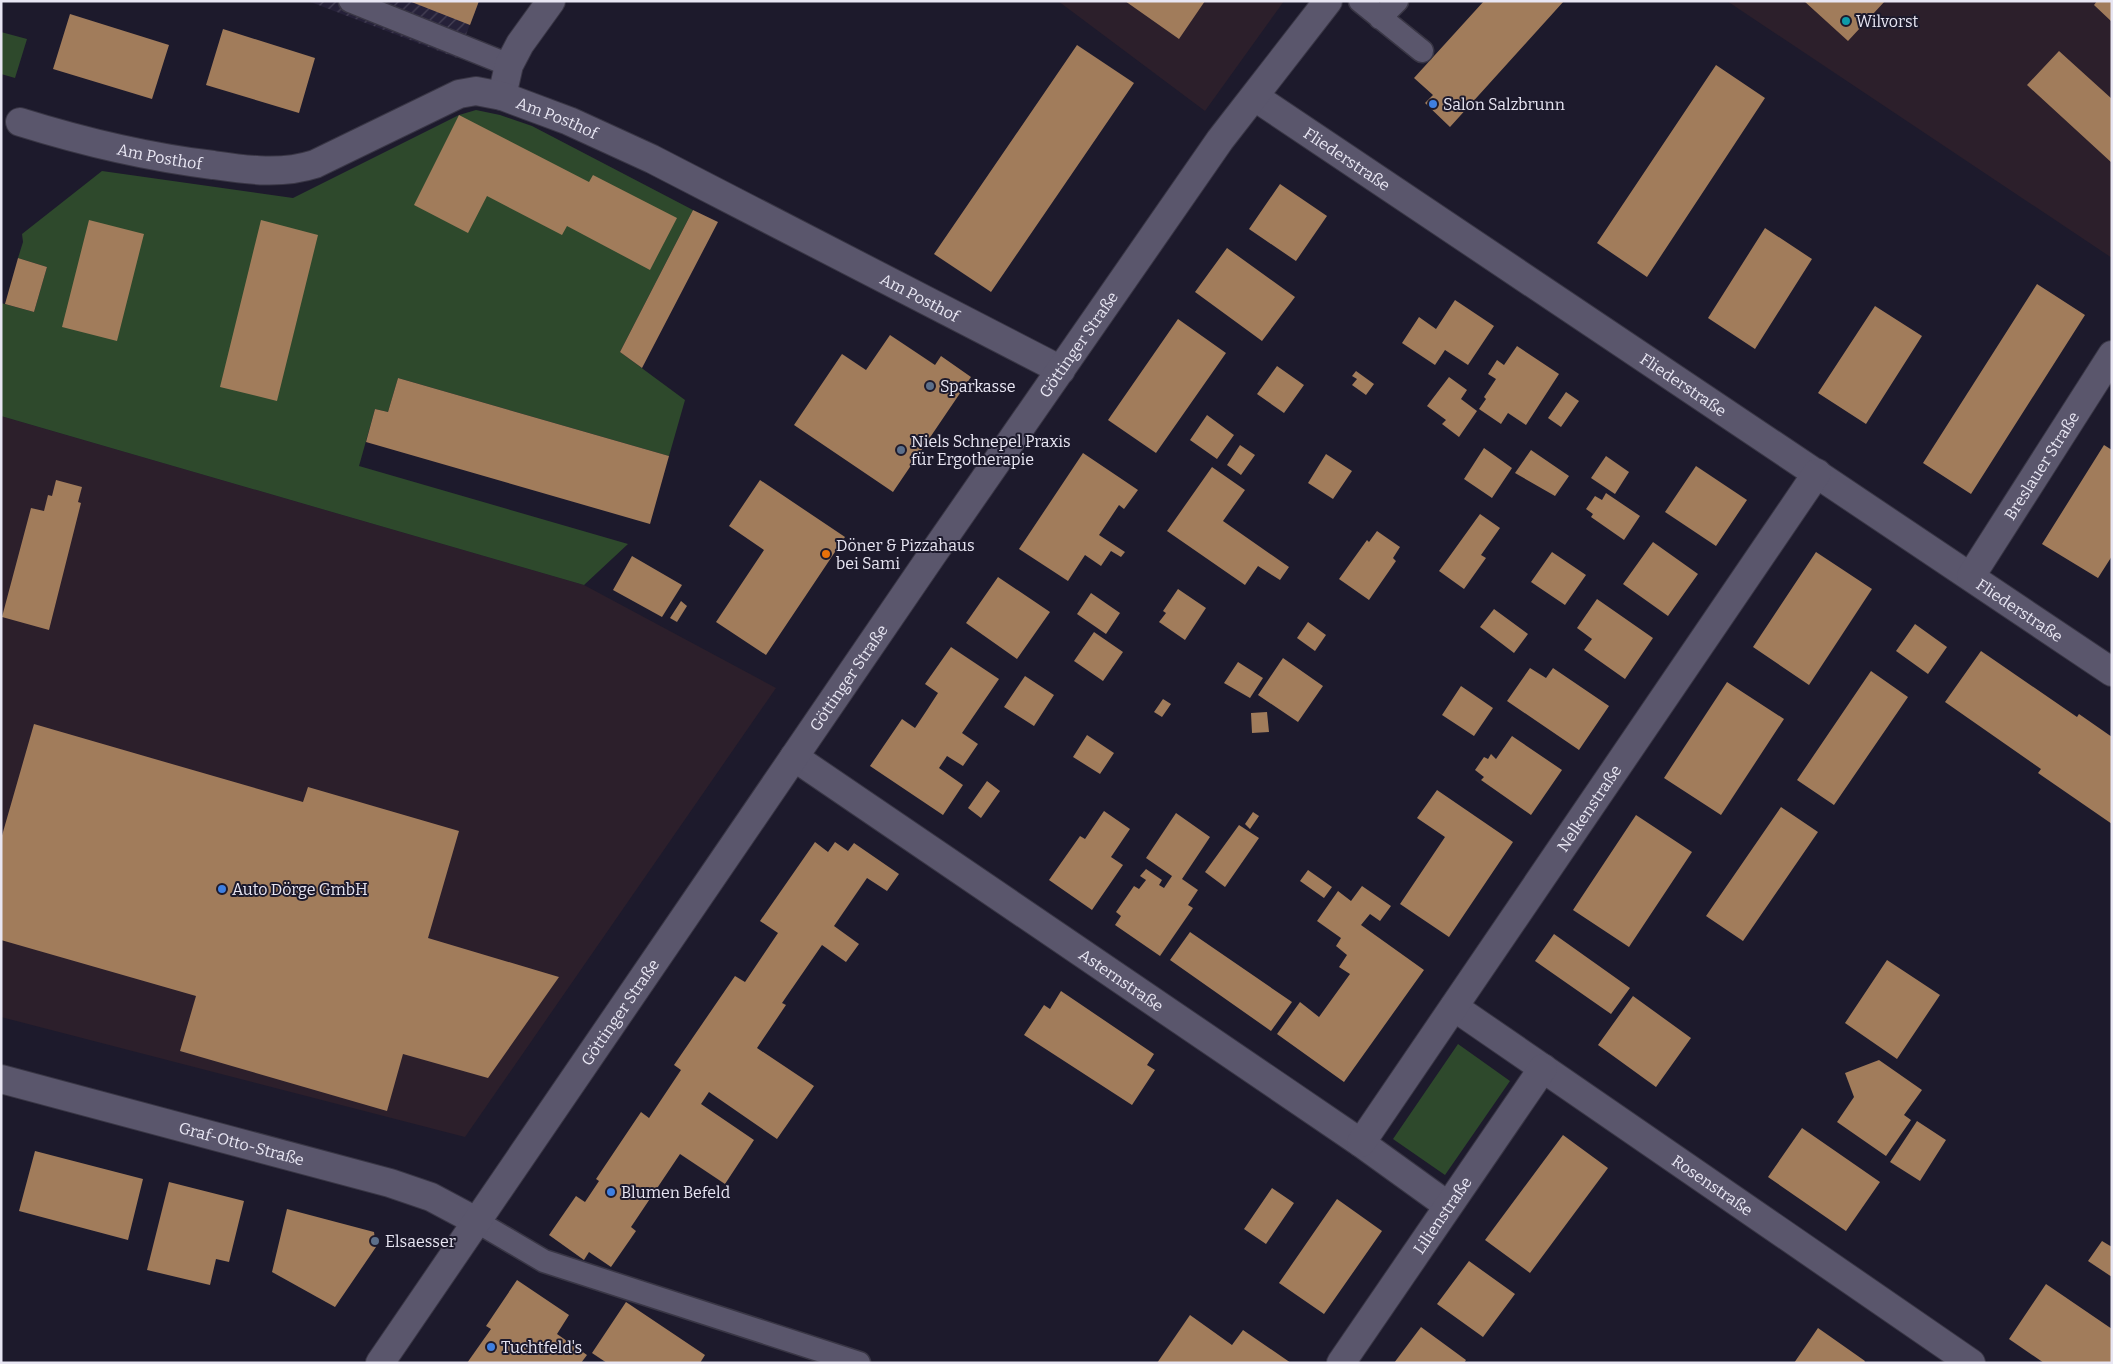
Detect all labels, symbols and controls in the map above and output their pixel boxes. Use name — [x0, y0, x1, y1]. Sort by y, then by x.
place label: Wilvorst — [1856, 12, 1919, 31]
marker: Wilvorst — [1840, 15, 1852, 27]
street label: Am Posthof — [514, 93, 602, 143]
place label: Salon Salzbrunn — [1443, 95, 1565, 114]
marker: Salon Salzbrunn — [1427, 98, 1439, 110]
street label: Fliederstraße — [1300, 123, 1394, 195]
street label: Am Posthof — [115, 139, 205, 173]
street label: Am Posthof — [877, 269, 964, 326]
street label: Göttinger Straße — [1035, 288, 1122, 401]
street label: Fliederstraße — [1637, 349, 1730, 420]
place label: Sparkasse — [940, 377, 1016, 396]
marker: Sparkasse — [924, 380, 936, 392]
street label: Breslauer Straße — [2000, 408, 2083, 523]
place label: Niels Schnepel Praxis für Ergotherapie — [911, 432, 1071, 469]
marker: Niels Schnepel Praxis für Ergotherapie — [895, 444, 907, 456]
place label: Döner & Pizzahaus bei Sami — [836, 536, 975, 573]
marker: Döner & Pizzahaus bei Sami — [820, 548, 832, 560]
street label: Fliederstraße — [1973, 574, 2067, 646]
street label: Göttinger Straße — [805, 621, 891, 735]
street label: Nelkenstraße — [1553, 761, 1625, 855]
place label: Auto Dörge GmbH — [232, 880, 368, 899]
marker: Auto Dörge GmbH — [216, 883, 228, 895]
street label: Asternstraße — [1076, 944, 1167, 1015]
street label: Göttinger Straße — [577, 955, 663, 1069]
street label: Graf-Otto-Straße — [177, 1117, 306, 1169]
street label: Rosenstraße — [1669, 1151, 1757, 1219]
street label: Lilienstraße — [1409, 1173, 1475, 1258]
place label: Blumen Befeld — [621, 1183, 731, 1202]
marker: Blumen Befeld — [605, 1186, 617, 1198]
place label: Elsaesser — [385, 1232, 456, 1251]
marker: Elsaesser — [369, 1235, 381, 1247]
place label: Tuchtfeld's — [501, 1338, 582, 1357]
marker: Tuchtfeld's — [485, 1341, 497, 1353]

